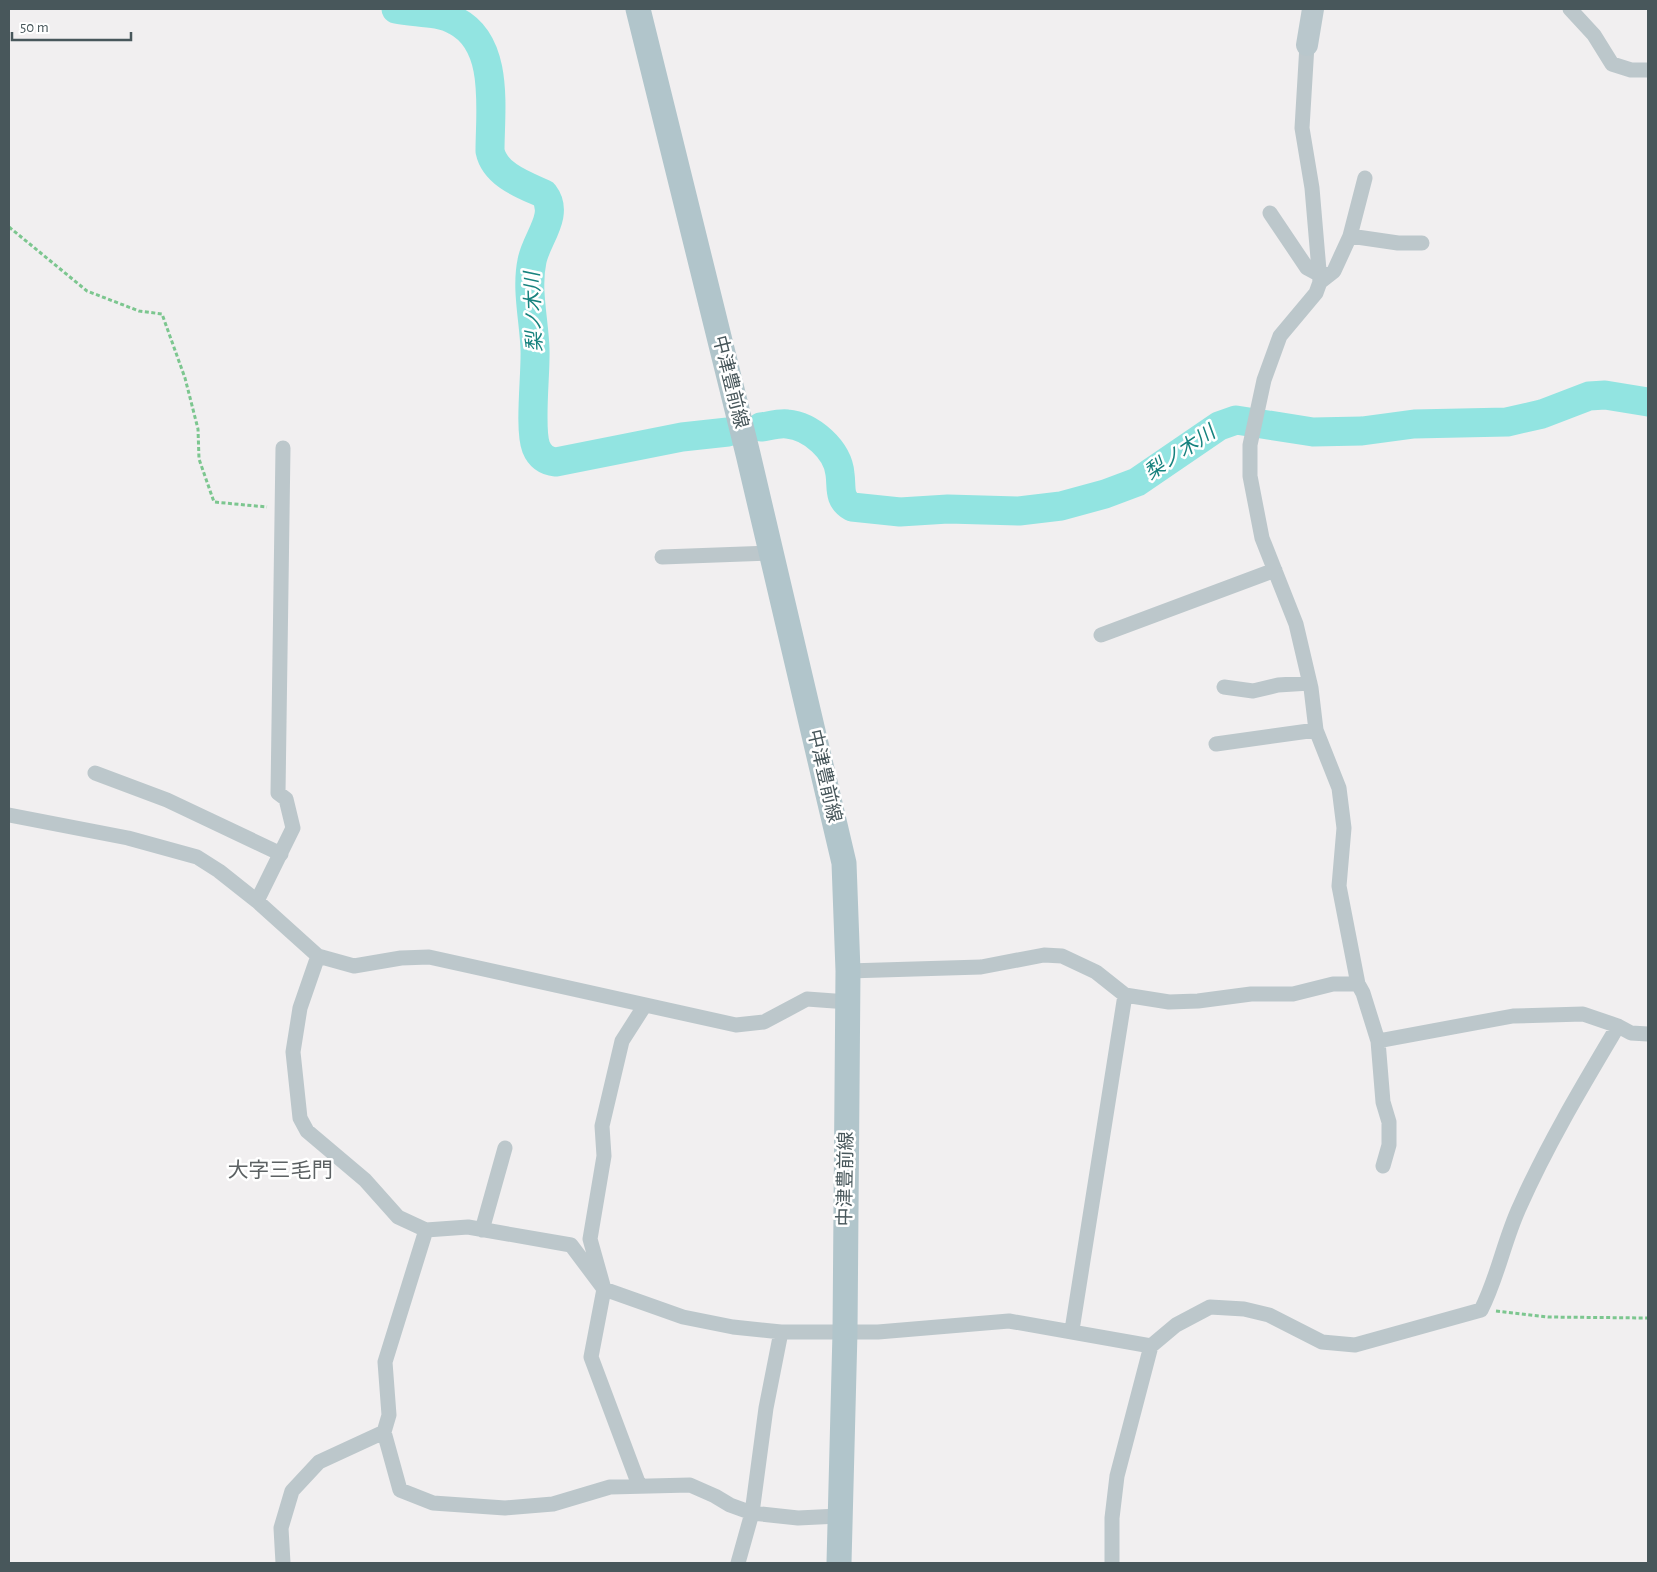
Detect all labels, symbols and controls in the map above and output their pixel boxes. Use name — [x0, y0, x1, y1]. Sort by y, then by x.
scale bar — [12, 10, 131, 42]
text: 50 m — [20, 20, 49, 35]
water label: 梨ノ木川 — [522, 270, 545, 352]
street label: 中津豊前線 — [709, 333, 753, 430]
water label: 梨ノ木川 — [1141, 420, 1220, 484]
street label: 中津豊前線 — [804, 727, 846, 824]
street label: 中津豊前線 — [834, 1131, 856, 1227]
district label: 大字三毛門 — [228, 1159, 333, 1181]

